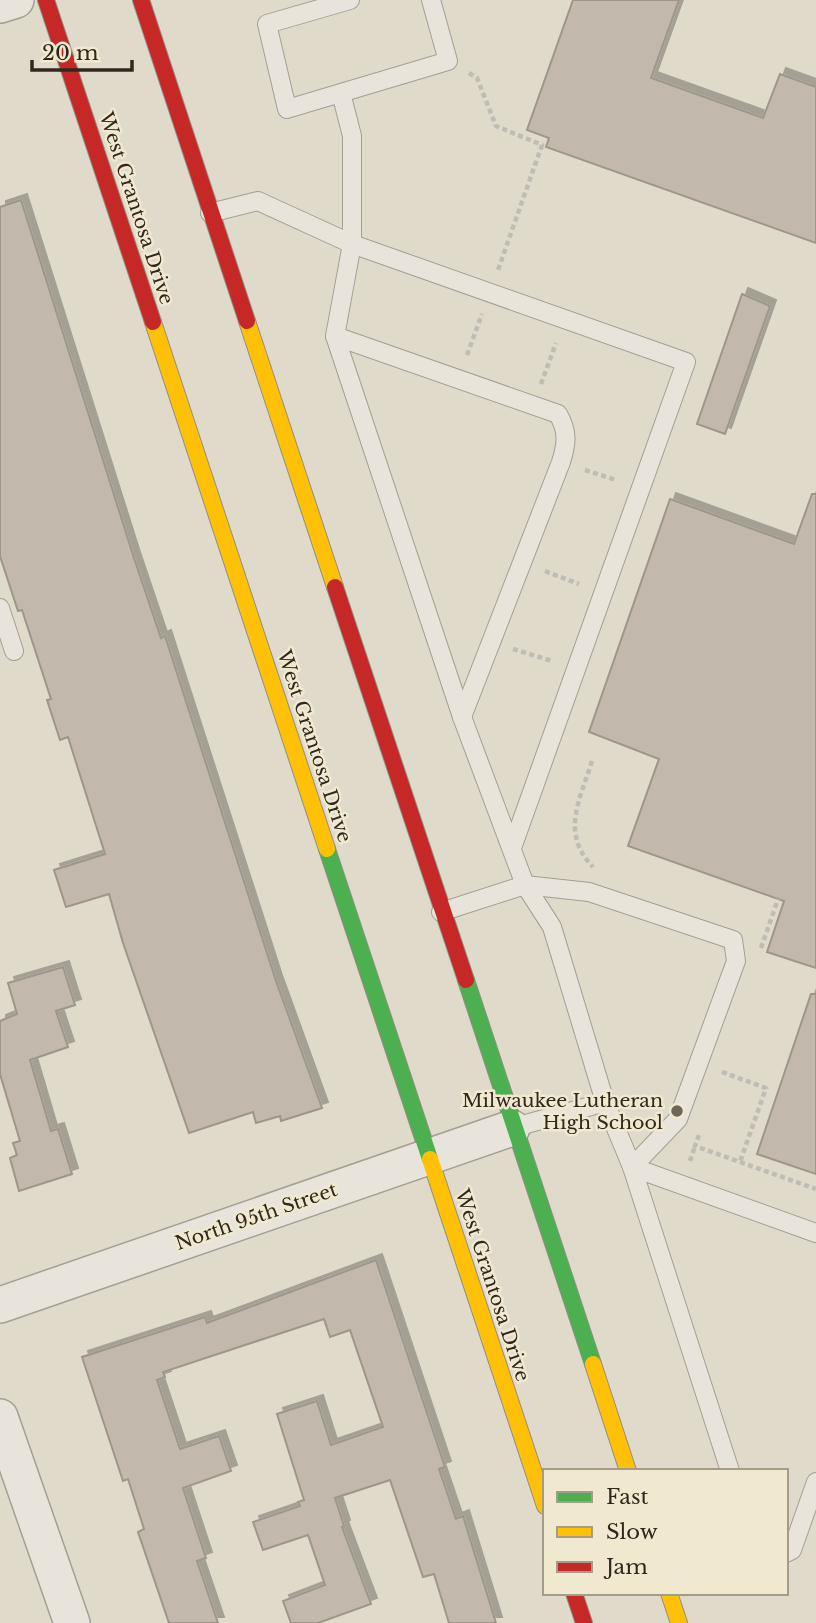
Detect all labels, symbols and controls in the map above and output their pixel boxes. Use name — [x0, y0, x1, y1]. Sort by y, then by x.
scale bar — [32, 28, 131, 72]
text: 20 m — [42, 40, 99, 66]
street label: West Grantosa Drive — [94, 108, 178, 307]
street label: West Grantosa Drive — [272, 646, 356, 845]
place label: Milwaukee Lutheran High School — [462, 1089, 663, 1134]
marker: Milwaukee Lutheran High School — [669, 1103, 685, 1119]
street label: North 95th Street — [172, 1178, 341, 1255]
street label: West Grantosa Drive — [450, 1185, 534, 1384]
legend — [543, 1469, 788, 1595]
text: Fast — [606, 1484, 648, 1510]
text: Slow — [606, 1519, 658, 1545]
text: Jam — [603, 1554, 648, 1580]

